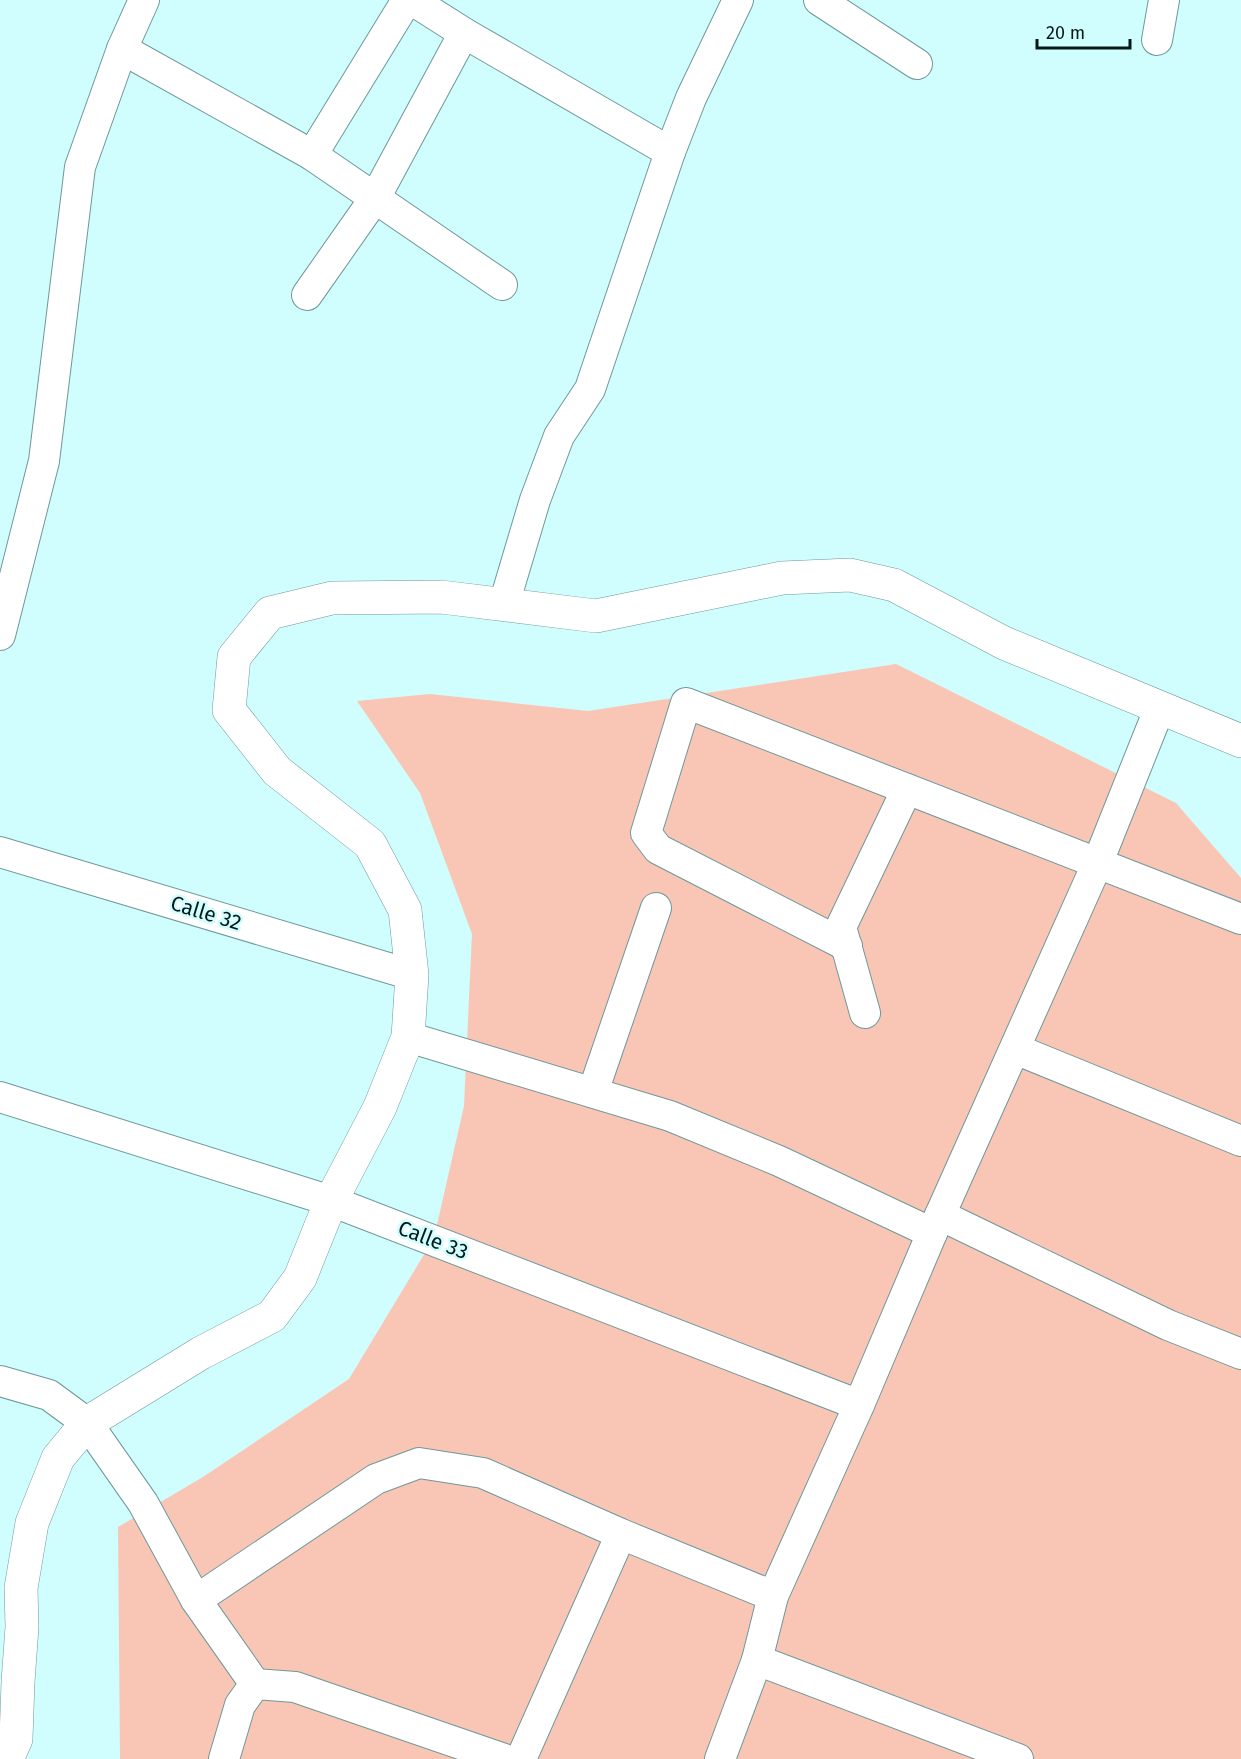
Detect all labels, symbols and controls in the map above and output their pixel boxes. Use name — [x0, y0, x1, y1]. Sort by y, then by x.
scale bar — [1037, 12, 1130, 50]
text: 20 m — [1046, 22, 1085, 44]
street label: Calle 32 — [167, 890, 245, 936]
street label: Calle 33 — [394, 1215, 472, 1265]

